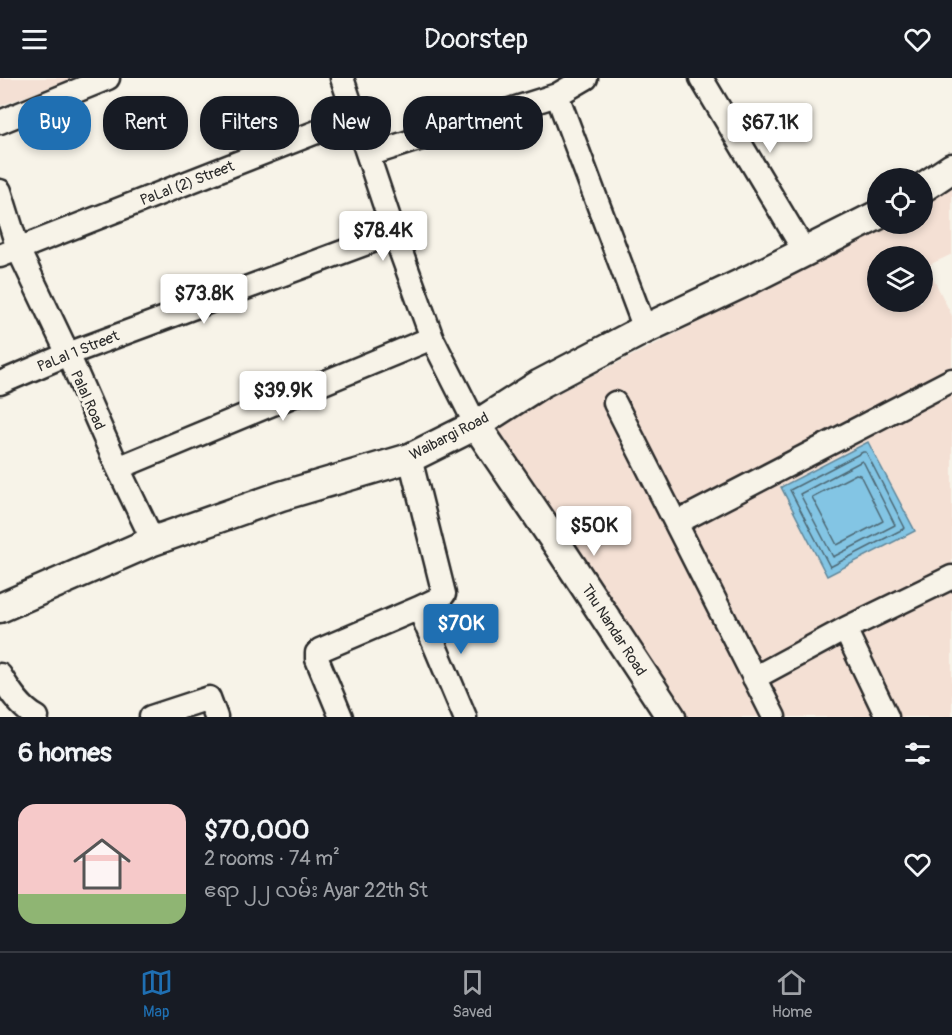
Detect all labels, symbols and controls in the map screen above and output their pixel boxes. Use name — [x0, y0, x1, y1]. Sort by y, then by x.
icon: menu — [18, 23, 51, 56]
text: Doorstep — [424, 23, 528, 56]
icon: heart — [901, 23, 934, 56]
chip: Buy — [18, 96, 91, 150]
chip: Rent — [103, 96, 188, 150]
chip: Filters — [200, 96, 299, 150]
chip: New — [311, 96, 391, 150]
chip: Apartment — [403, 96, 543, 150]
pin: $67.1K — [721, 103, 819, 154]
text: $67.1K — [741, 110, 799, 135]
street label: PaLal (2) Street — [137, 156, 238, 210]
map controls — [867, 168, 933, 312]
button: locate — [867, 168, 933, 234]
pin: $78.4K — [334, 211, 432, 262]
text: $78.4K — [353, 218, 413, 243]
button: layers — [867, 246, 933, 312]
pin: $73.8K — [155, 274, 253, 325]
text: $73.8K — [174, 281, 234, 306]
street label: PaLal 1 Street — [34, 326, 123, 377]
street label: Palal Road — [66, 368, 109, 433]
pin: $39.9K — [234, 371, 332, 422]
text: $39.9K — [253, 378, 313, 403]
street label: Waibargi Road — [406, 408, 492, 465]
pin: $50K — [558, 506, 630, 557]
text: $50K — [570, 513, 618, 538]
street label: Thu Nandar Road — [577, 581, 650, 680]
pin: $70K — [425, 604, 497, 655]
text: $70K — [437, 611, 485, 636]
text: 6 homes — [18, 737, 112, 769]
icon: filters — [901, 737, 934, 770]
text: $70,000 — [204, 814, 309, 846]
icon: home — [66, 828, 138, 900]
text: 2 rooms · 74 m² — [204, 846, 340, 871]
icon: heart — [901, 848, 934, 881]
text: ဧရာ ၂၂ လမ်း Ayar 22th St — [204, 878, 428, 903]
tab: Map — [140, 966, 173, 1022]
tab: Saved — [452, 966, 492, 1022]
tab: Home — [772, 966, 812, 1022]

